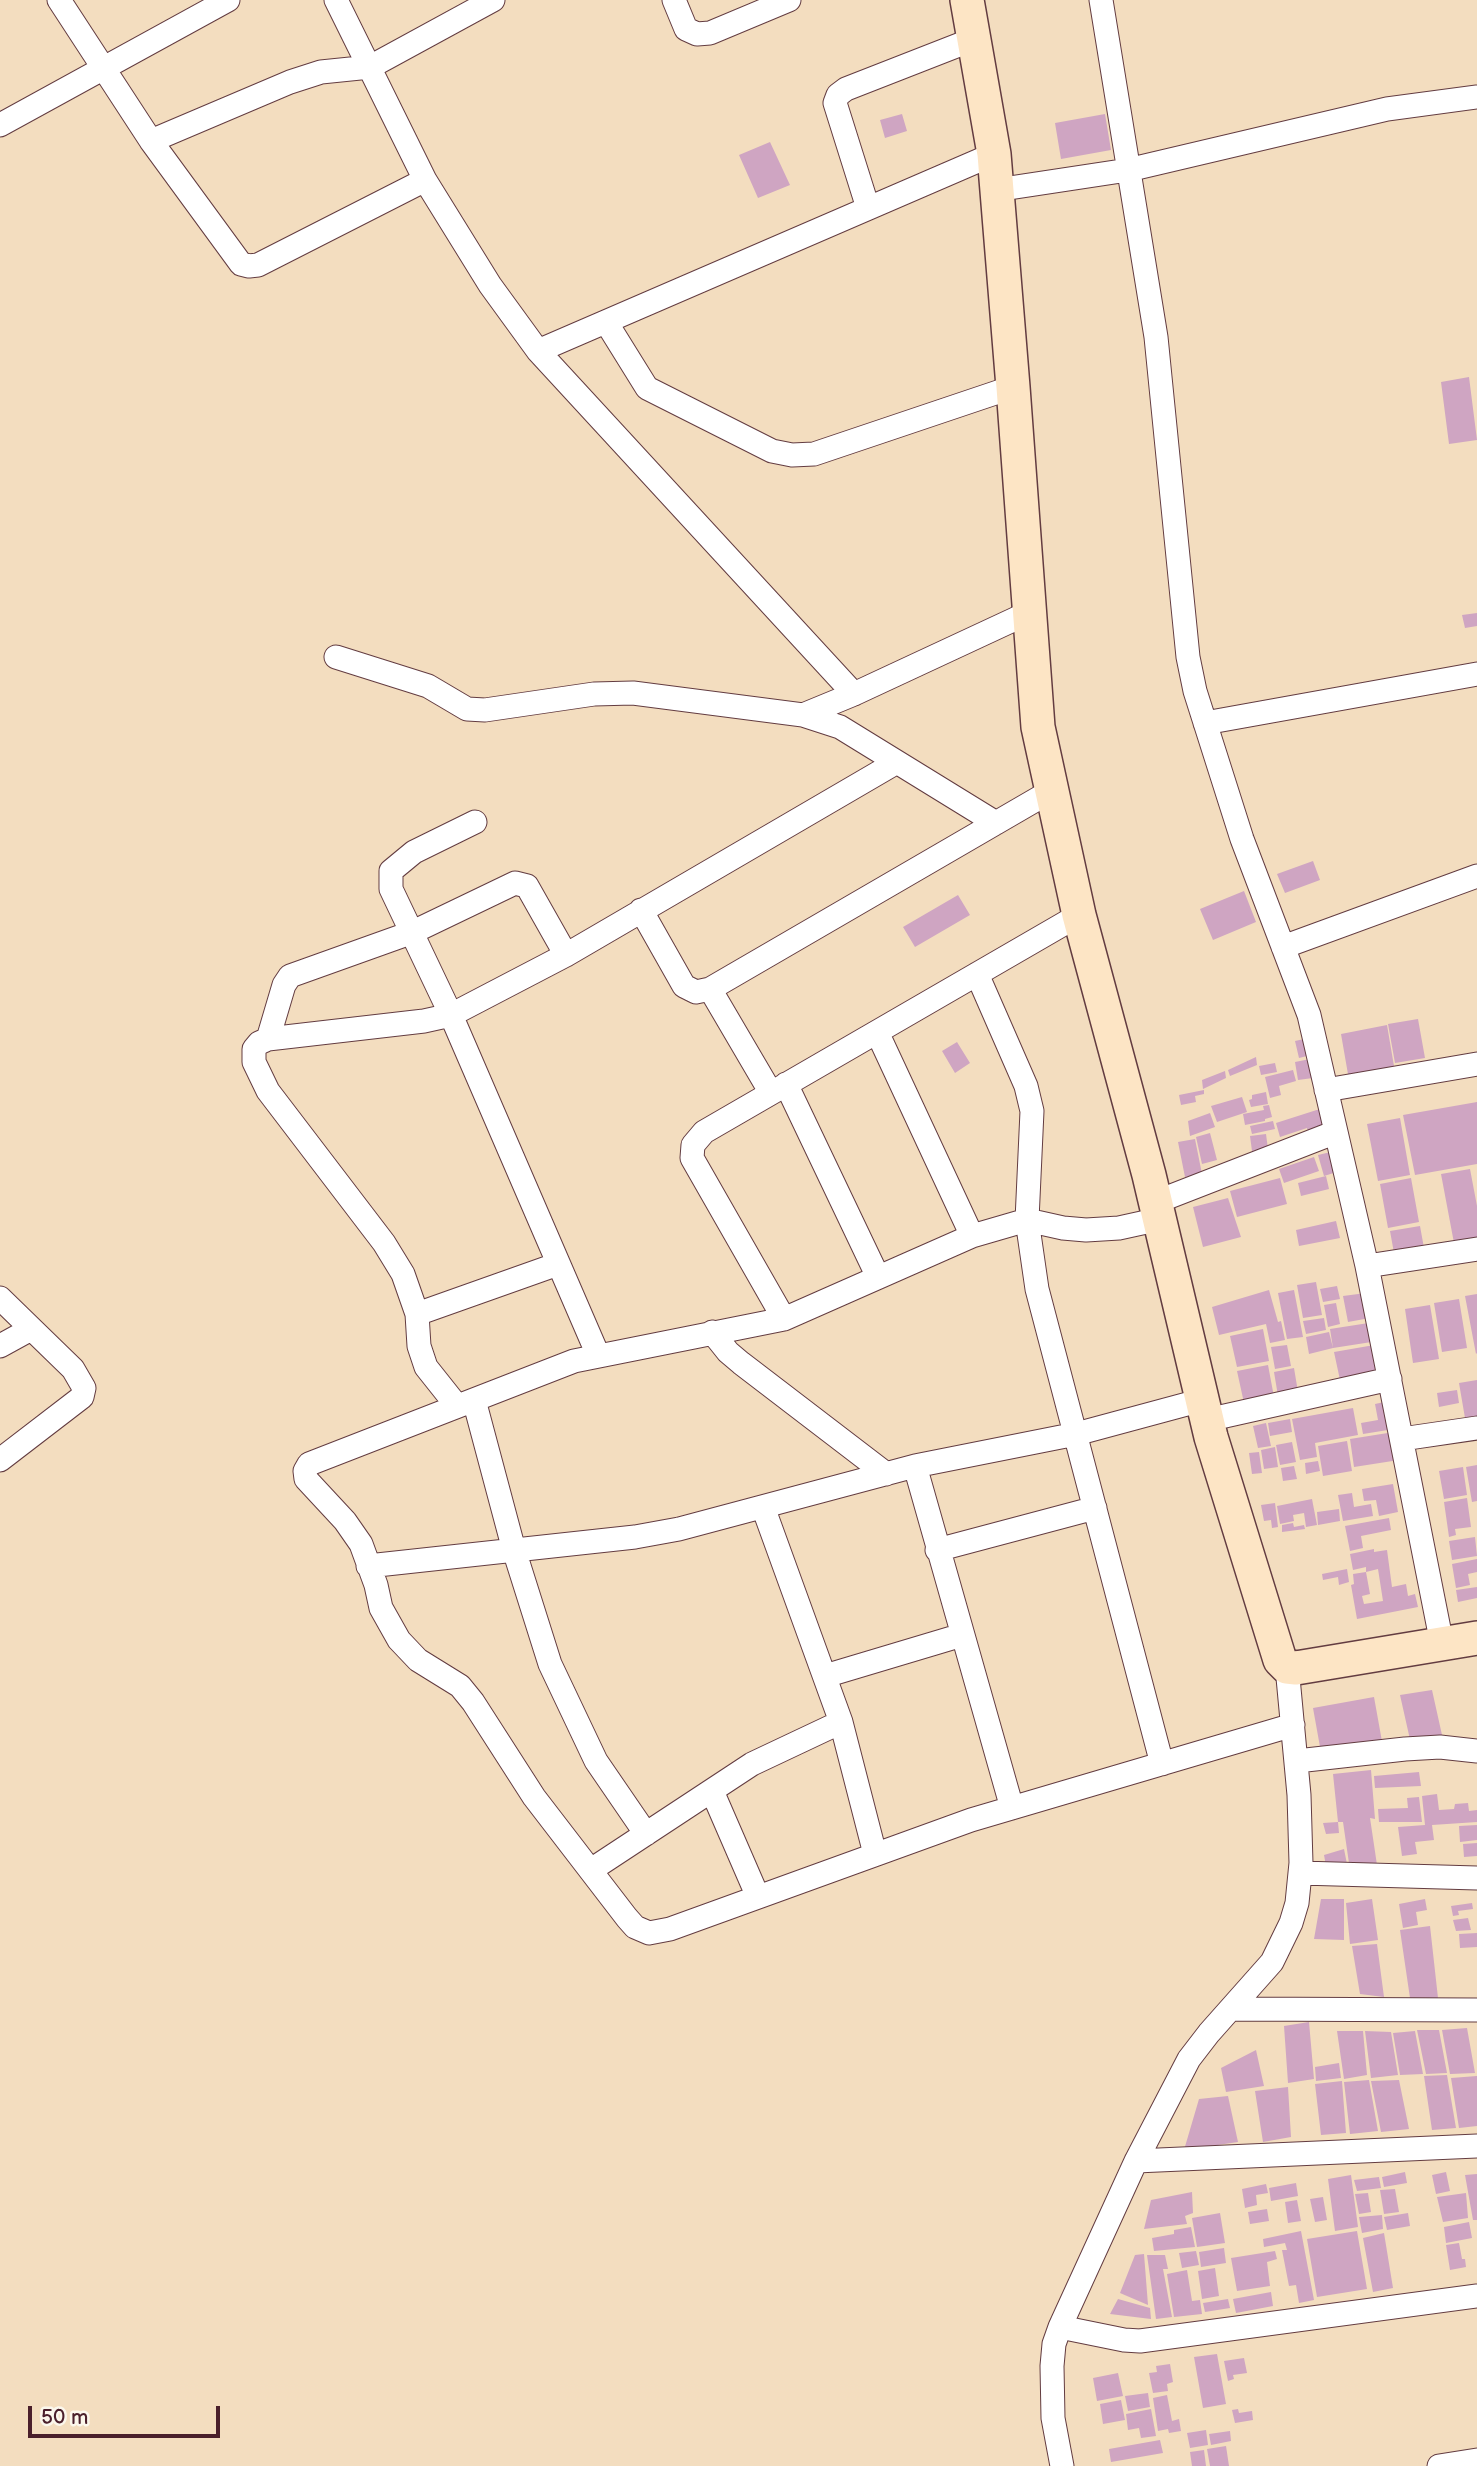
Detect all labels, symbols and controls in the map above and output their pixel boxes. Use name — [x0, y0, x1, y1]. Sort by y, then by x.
scale bar — [32, 2392, 224, 2436]
text: 50 m — [41, 2405, 88, 2430]

